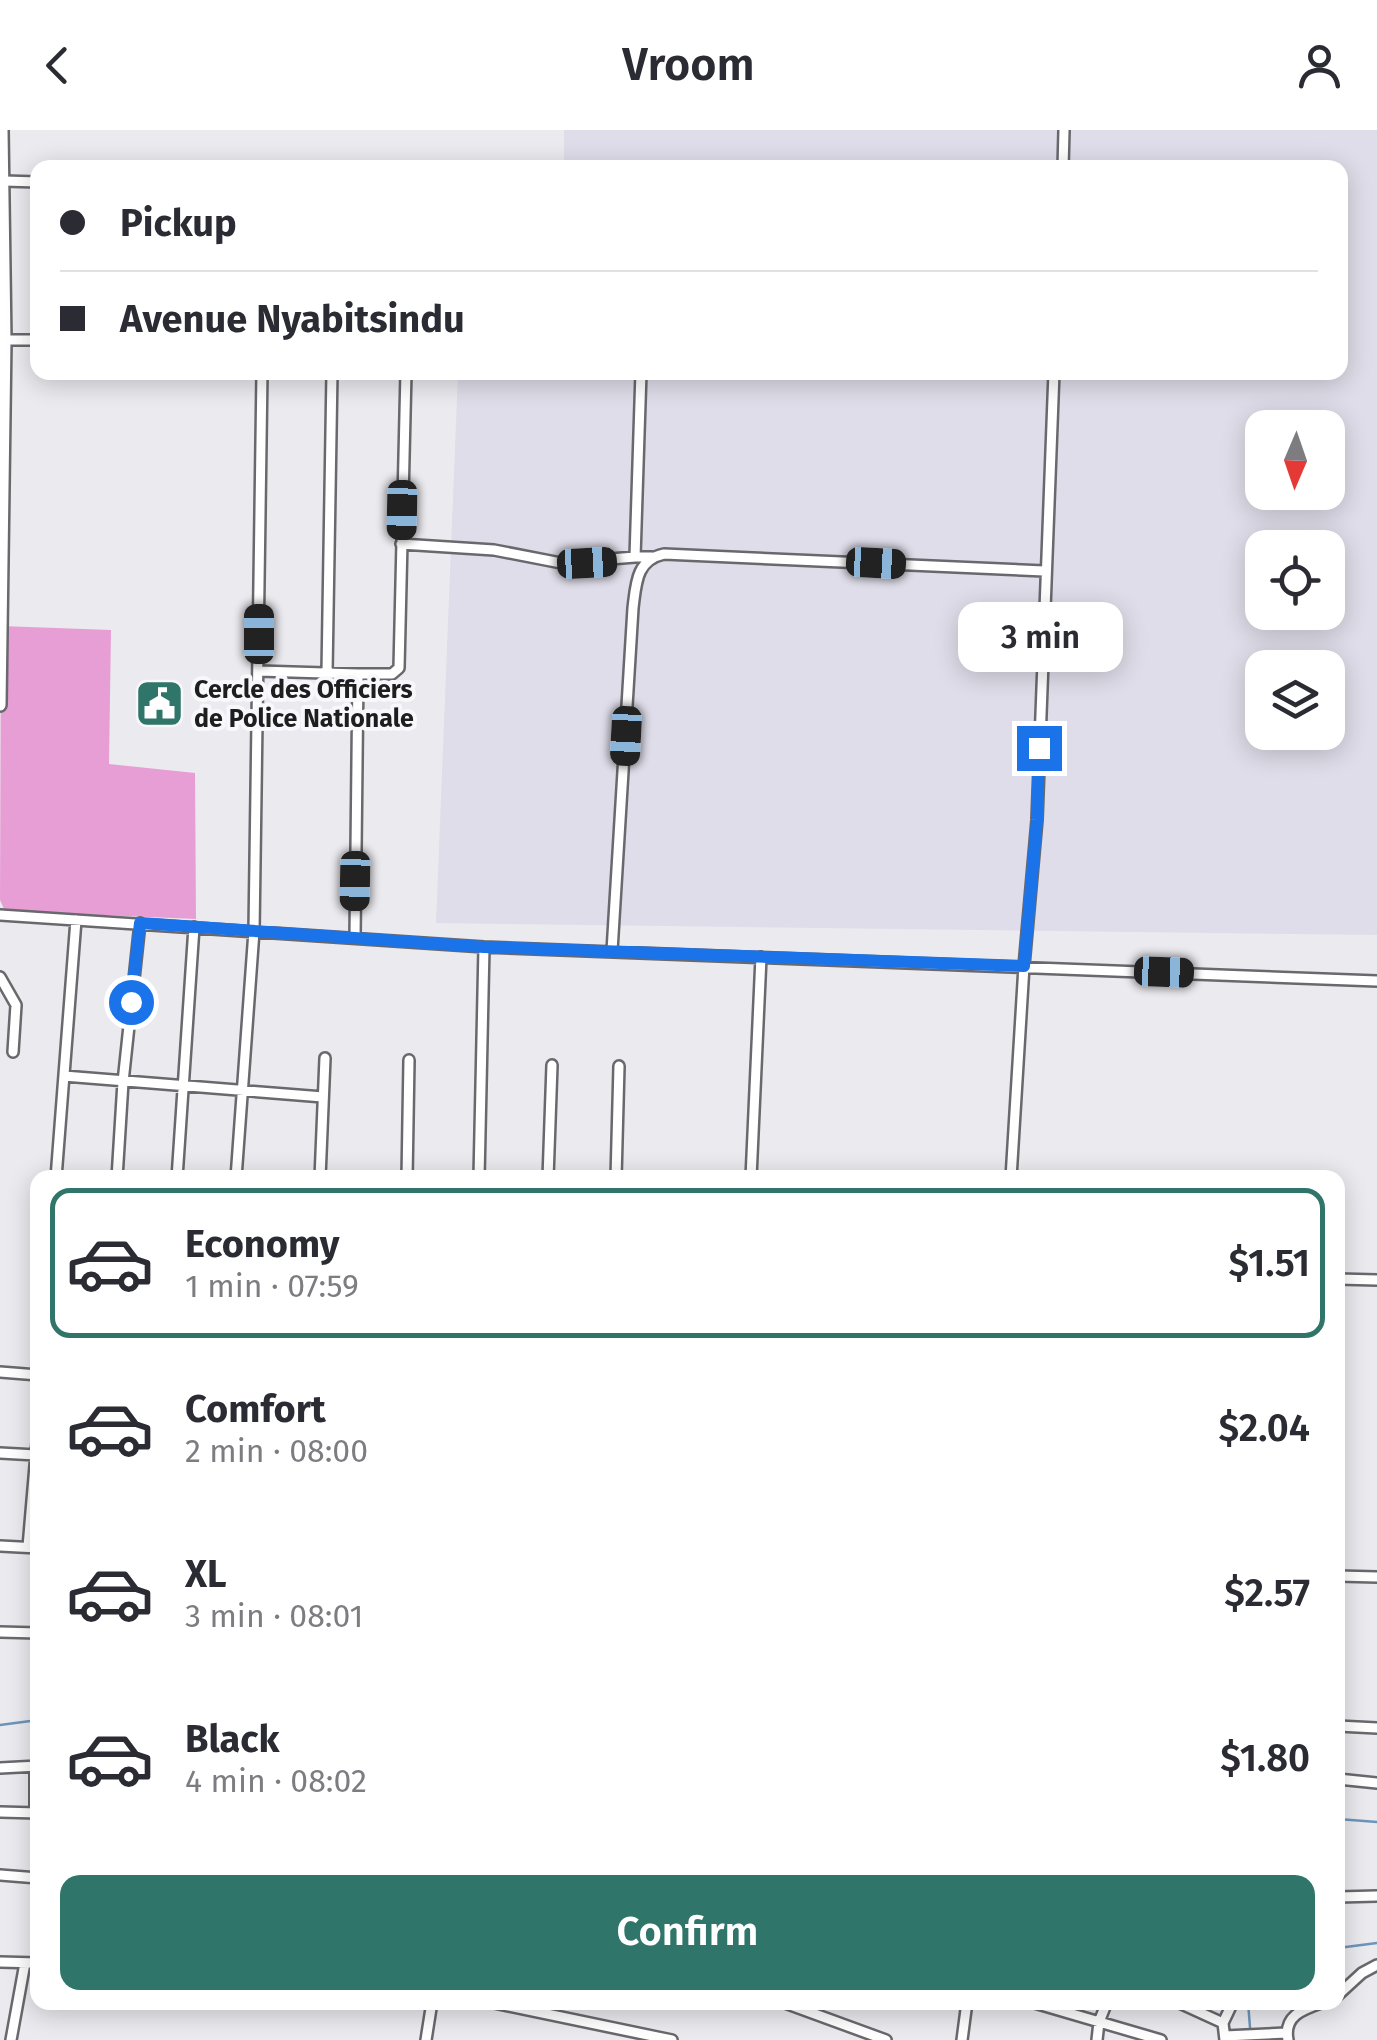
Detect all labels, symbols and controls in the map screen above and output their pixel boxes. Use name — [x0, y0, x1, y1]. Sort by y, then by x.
icon: back — [30, 38, 85, 93]
text: Vroom — [622, 38, 755, 92]
icon: person — [1292, 38, 1347, 93]
text: Pickup — [120, 200, 237, 246]
text: Avenue Nyabitsindu — [120, 296, 465, 342]
north arrow — [1245, 410, 1345, 510]
map controls — [1245, 410, 1345, 750]
car — [386, 480, 418, 540]
button: locate — [1245, 530, 1345, 630]
car — [556, 546, 618, 580]
car — [845, 546, 907, 580]
callout: 3 min — [956, 603, 1122, 673]
car — [244, 604, 274, 664]
text: 3 min — [1001, 618, 1080, 656]
button: layers — [1245, 650, 1345, 750]
place label: Cercle des Officiers de Police Nationale — [194, 675, 414, 734]
public building icon: Cercle des Officiers de Police Nationale — [133, 677, 185, 729]
car — [609, 705, 643, 767]
route end — [1017, 726, 1062, 771]
car — [339, 851, 371, 911]
car — [1133, 956, 1195, 988]
route start — [109, 980, 154, 1025]
icon: car — [65, 1218, 155, 1308]
text: Economy — [185, 1221, 340, 1267]
text: $1.51 — [1228, 1240, 1310, 1286]
text: 1 min · 07:59 — [185, 1267, 359, 1305]
icon: car — [65, 1383, 155, 1473]
text: Comfort — [185, 1386, 326, 1432]
text: $2.04 — [1218, 1405, 1310, 1451]
text: 2 min · 08:00 — [185, 1432, 368, 1470]
icon: car — [65, 1548, 155, 1638]
text: XL — [185, 1551, 227, 1597]
text: $2.57 — [1224, 1570, 1310, 1616]
text: 3 min · 08:01 — [185, 1597, 363, 1635]
icon: car — [65, 1713, 155, 1803]
text: Black — [185, 1716, 280, 1762]
text: $1.80 — [1220, 1735, 1310, 1781]
text: 4 min · 08:02 — [185, 1762, 367, 1800]
button: Confirm — [60, 1875, 1315, 1990]

